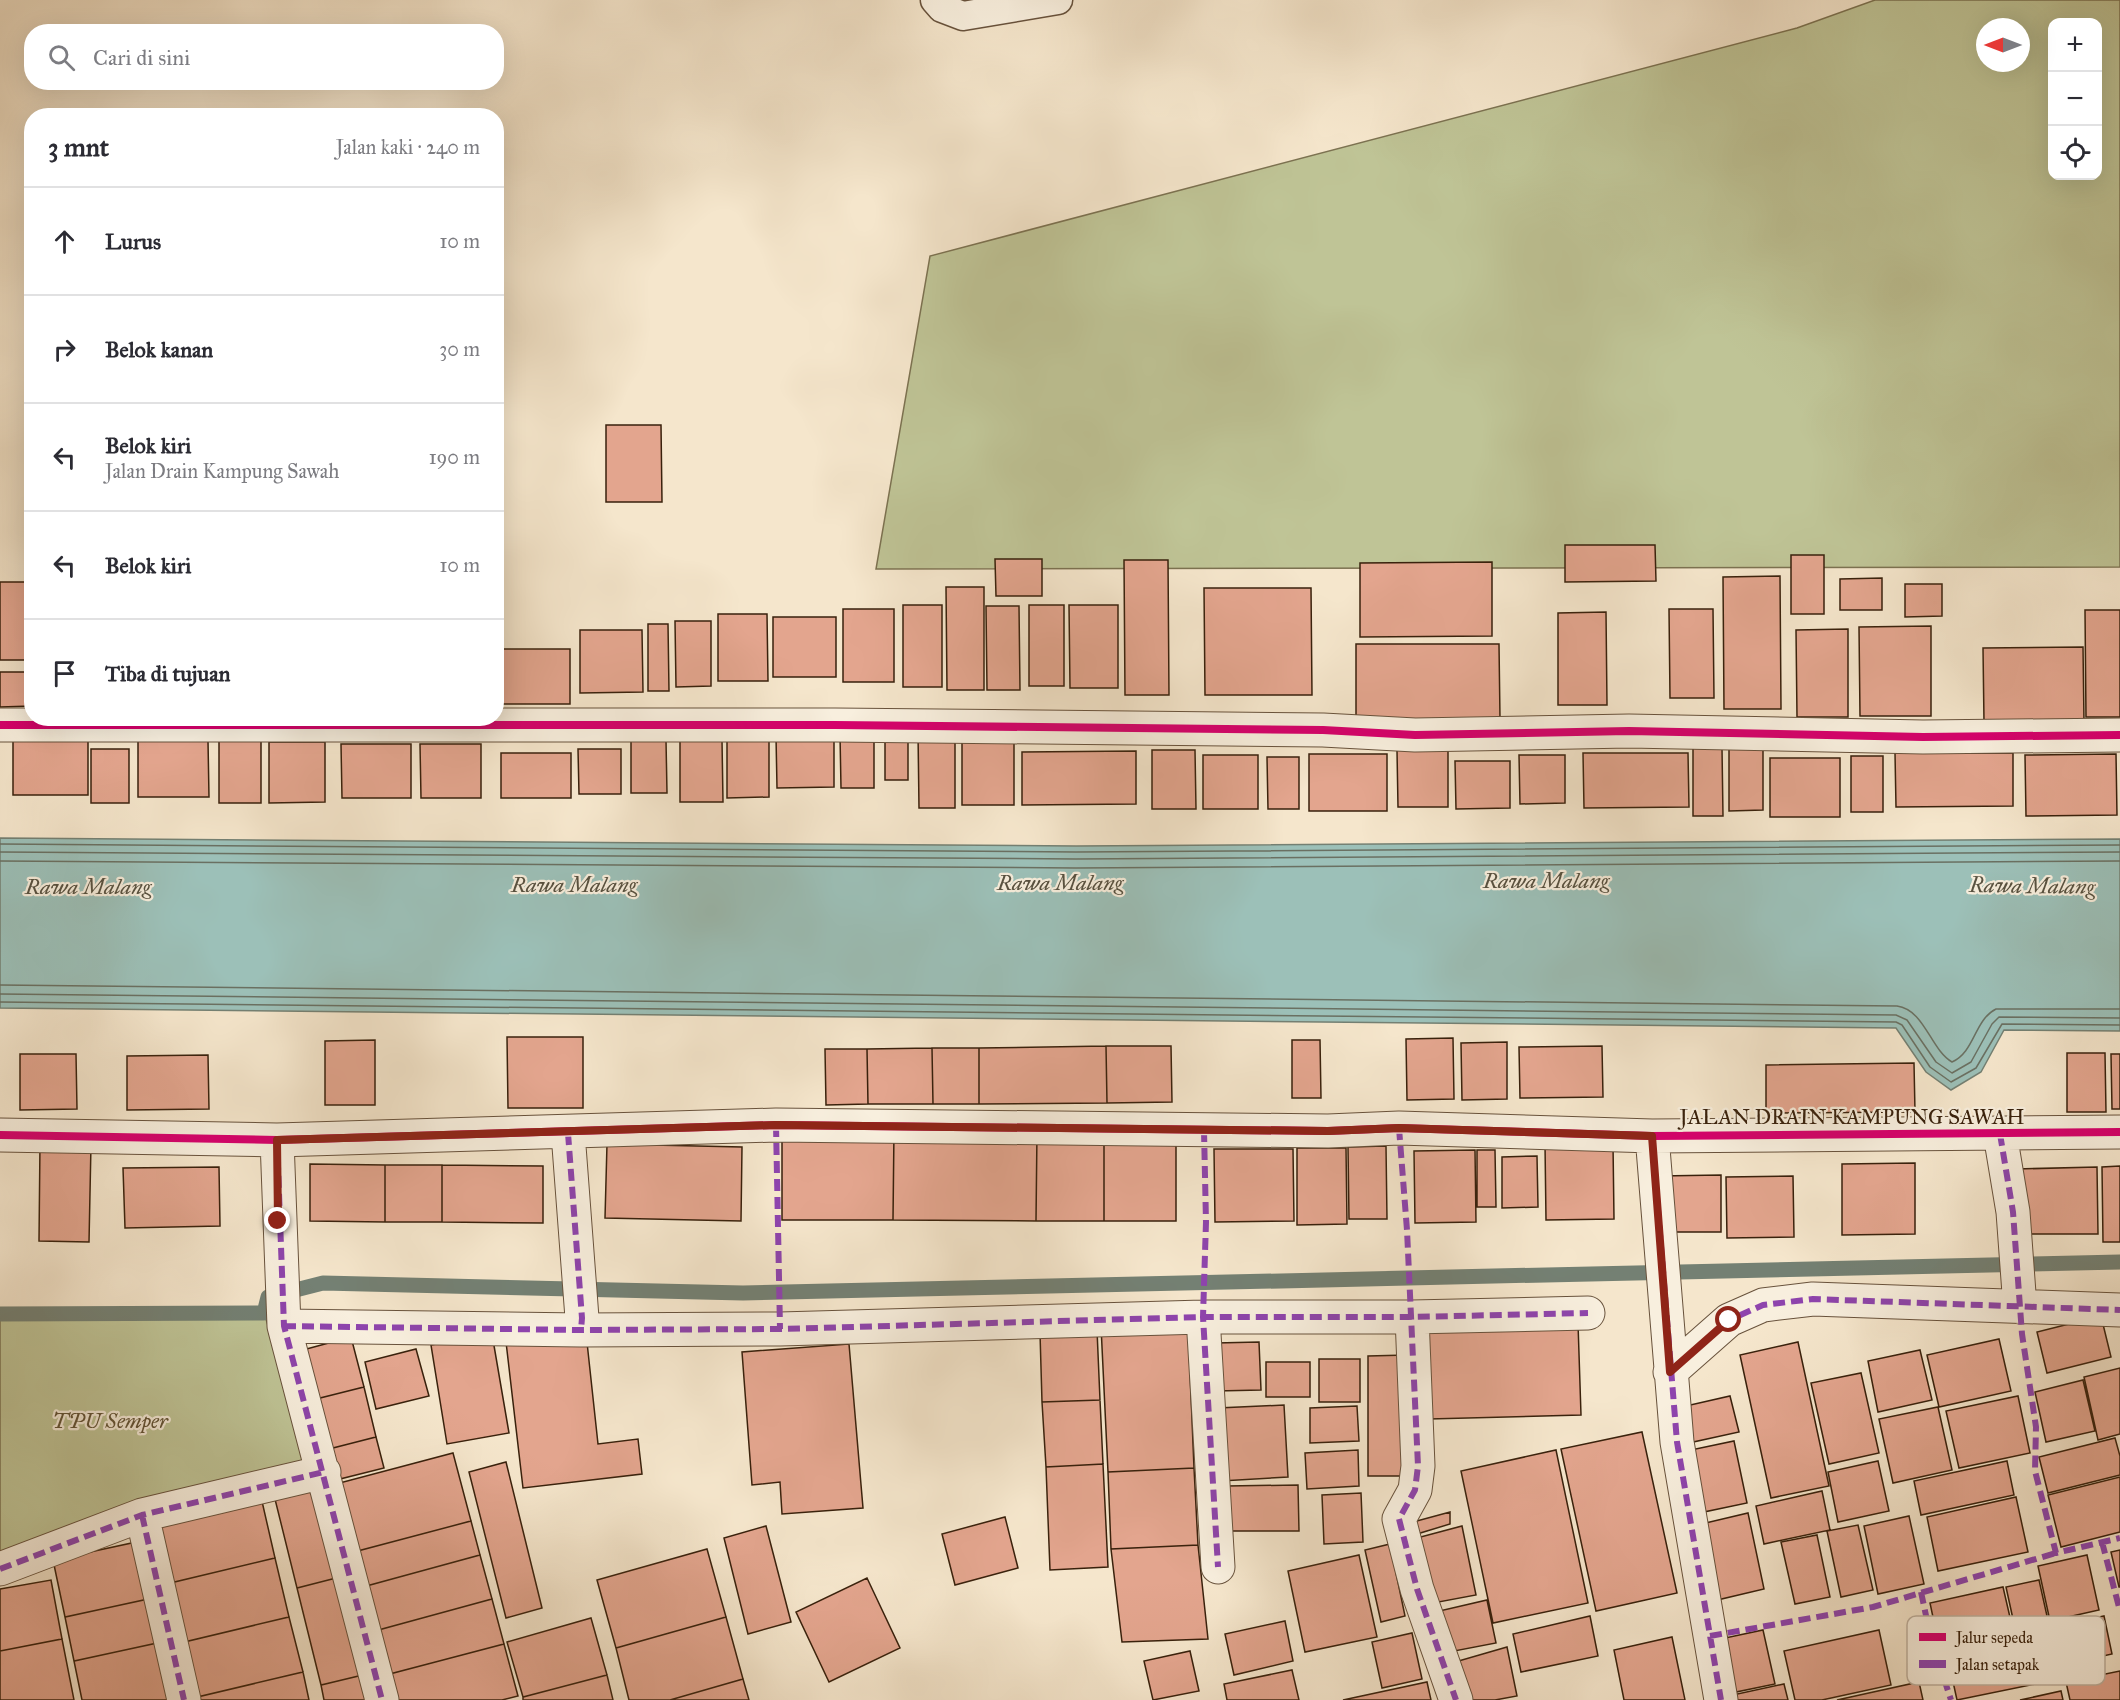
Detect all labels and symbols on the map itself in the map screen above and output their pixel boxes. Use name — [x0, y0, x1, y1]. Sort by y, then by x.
north arrow — [1976, 18, 2030, 72]
water label: Rawa Malang — [1482, 867, 1611, 894]
water label: Rawa Malang — [996, 869, 1125, 896]
water label: Rawa Malang — [510, 871, 639, 898]
water label: Rawa Malang — [1968, 871, 2097, 900]
water label: Rawa Malang — [24, 873, 153, 900]
street label: JALAN DRAIN KAMPUNG SAWAH — [1678, 1104, 2024, 1130]
route end — [264, 1207, 290, 1233]
route start — [1715, 1306, 1741, 1332]
park label: TPU Semper — [52, 1408, 169, 1434]
legend — [1907, 1616, 2105, 1685]
text: Jalur sepeda — [1954, 1628, 2033, 1648]
text: Jalan setapak — [1954, 1655, 2040, 1675]

